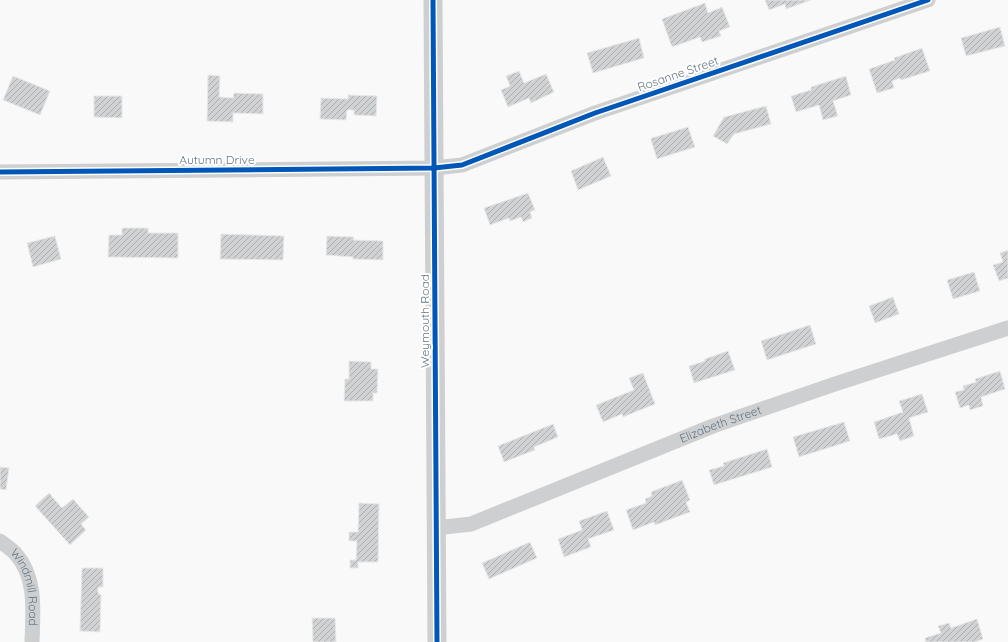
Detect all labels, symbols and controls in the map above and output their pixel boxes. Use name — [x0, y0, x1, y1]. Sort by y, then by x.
street label: Rosanne Street — [635, 53, 720, 94]
street label: Autumn Drive — [179, 152, 255, 167]
street label: Weymouth Road — [417, 274, 432, 368]
street label: Elizabeth Street — [677, 402, 763, 446]
street label: Windmill Road — [7, 545, 41, 626]

